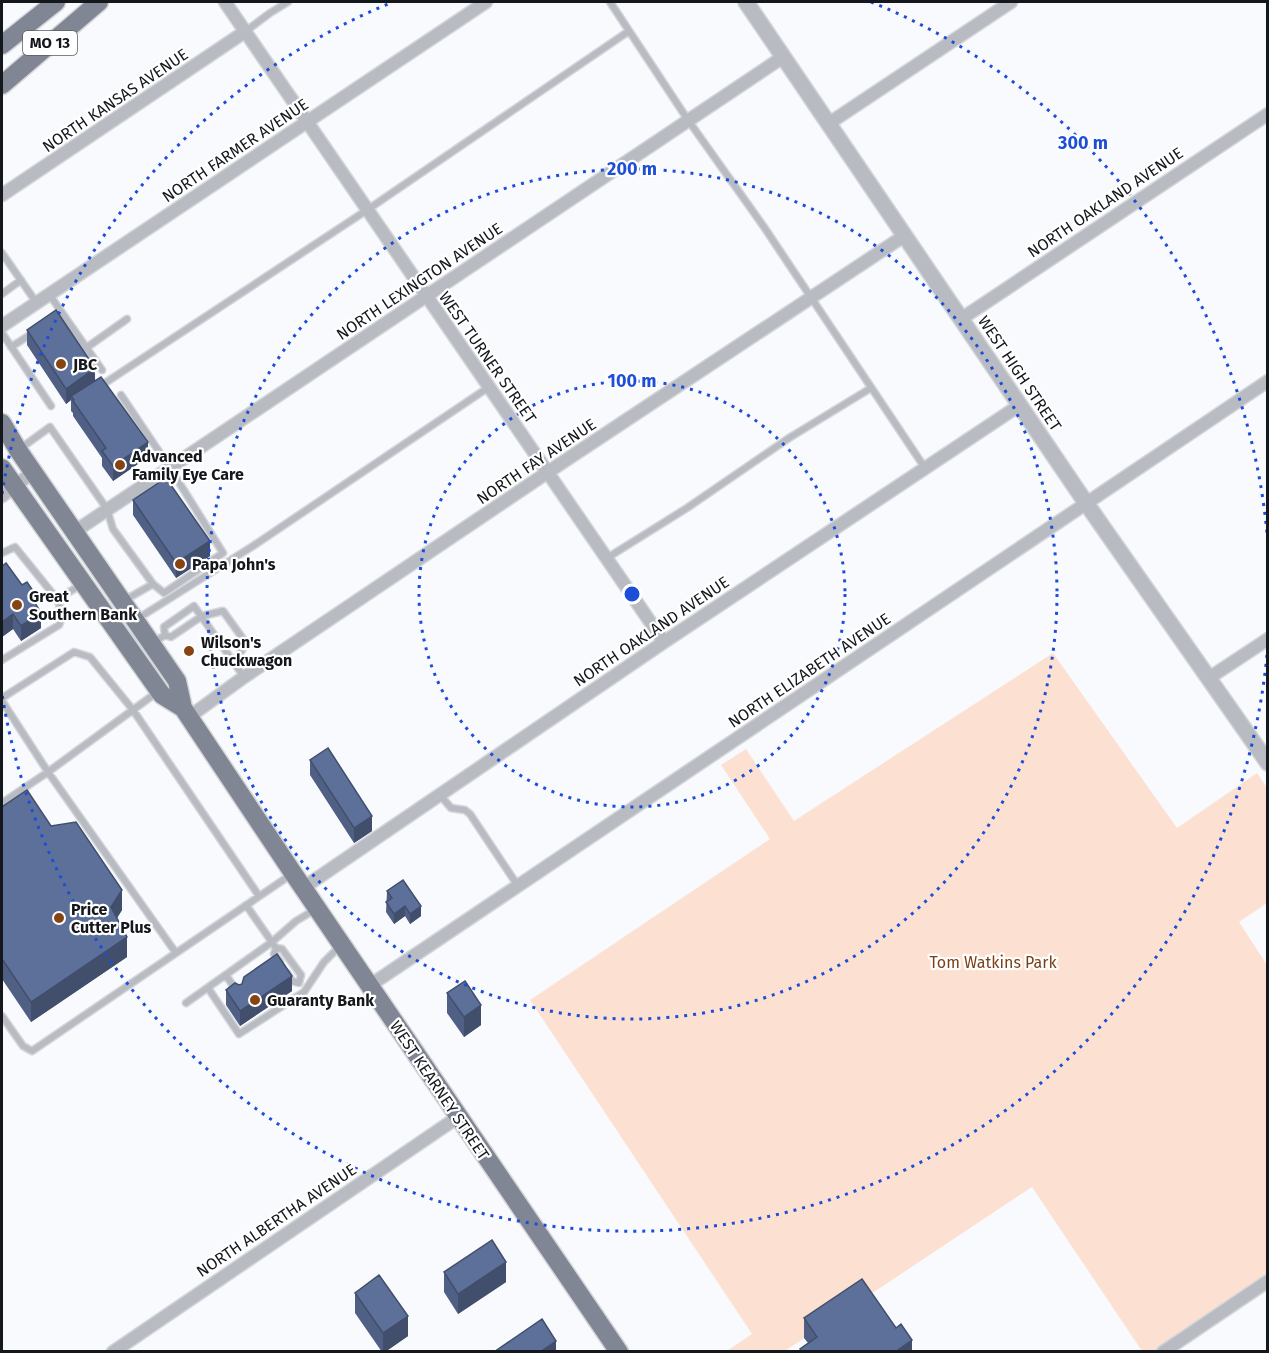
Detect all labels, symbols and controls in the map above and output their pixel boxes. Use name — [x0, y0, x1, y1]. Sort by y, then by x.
road number: MO 13 — [23, 31, 77, 55]
street label: NORTH KANSAS AVENUE — [39, 45, 192, 156]
street label: NORTH FARMER AVENUE — [159, 94, 312, 206]
text: 300 m — [1057, 132, 1108, 154]
street label: NORTH OAKLAND AVENUE — [1024, 143, 1187, 262]
text: 200 m — [607, 158, 657, 180]
street label: NORTH LEXINGTON AVENUE — [333, 219, 506, 344]
street label: WEST TURNER STREET — [435, 288, 541, 427]
street label: WEST HIGH STREET — [974, 312, 1066, 435]
place label: JBC — [72, 355, 98, 374]
marker: JBC — [54, 357, 68, 371]
text: 100 m — [608, 370, 656, 392]
street label: NORTH FAY AVENUE — [473, 414, 600, 508]
place label: Advanced Family Eye Care — [131, 447, 244, 484]
marker: Advanced Family Eye Care — [113, 458, 127, 472]
place label: Papa John's — [192, 555, 276, 574]
marker: Papa John's — [173, 557, 187, 571]
street label: NORTH OAKLAND AVENUE — [570, 572, 733, 691]
centre of rings — [622, 584, 642, 604]
place label: Great Southern Bank — [29, 587, 137, 624]
marker: Great Southern Bank — [10, 598, 24, 612]
street label: NORTH ELIZABETH AVENUE — [725, 609, 894, 732]
place label: Wilson's Chuckwagon — [201, 633, 292, 670]
marker: Wilson's Chuckwagon — [182, 644, 196, 658]
place label: Price Cutter Plus — [71, 900, 152, 937]
marker: Price Cutter Plus — [52, 911, 66, 925]
park label: Tom Watkins Park — [929, 953, 1057, 972]
place label: Guaranty Bank — [267, 991, 374, 1010]
marker: Guaranty Bank — [248, 993, 262, 1007]
street label: WEST KEARNEY STREET — [386, 1017, 494, 1164]
street label: NORTH ALBERTHA AVENUE — [193, 1160, 360, 1281]

